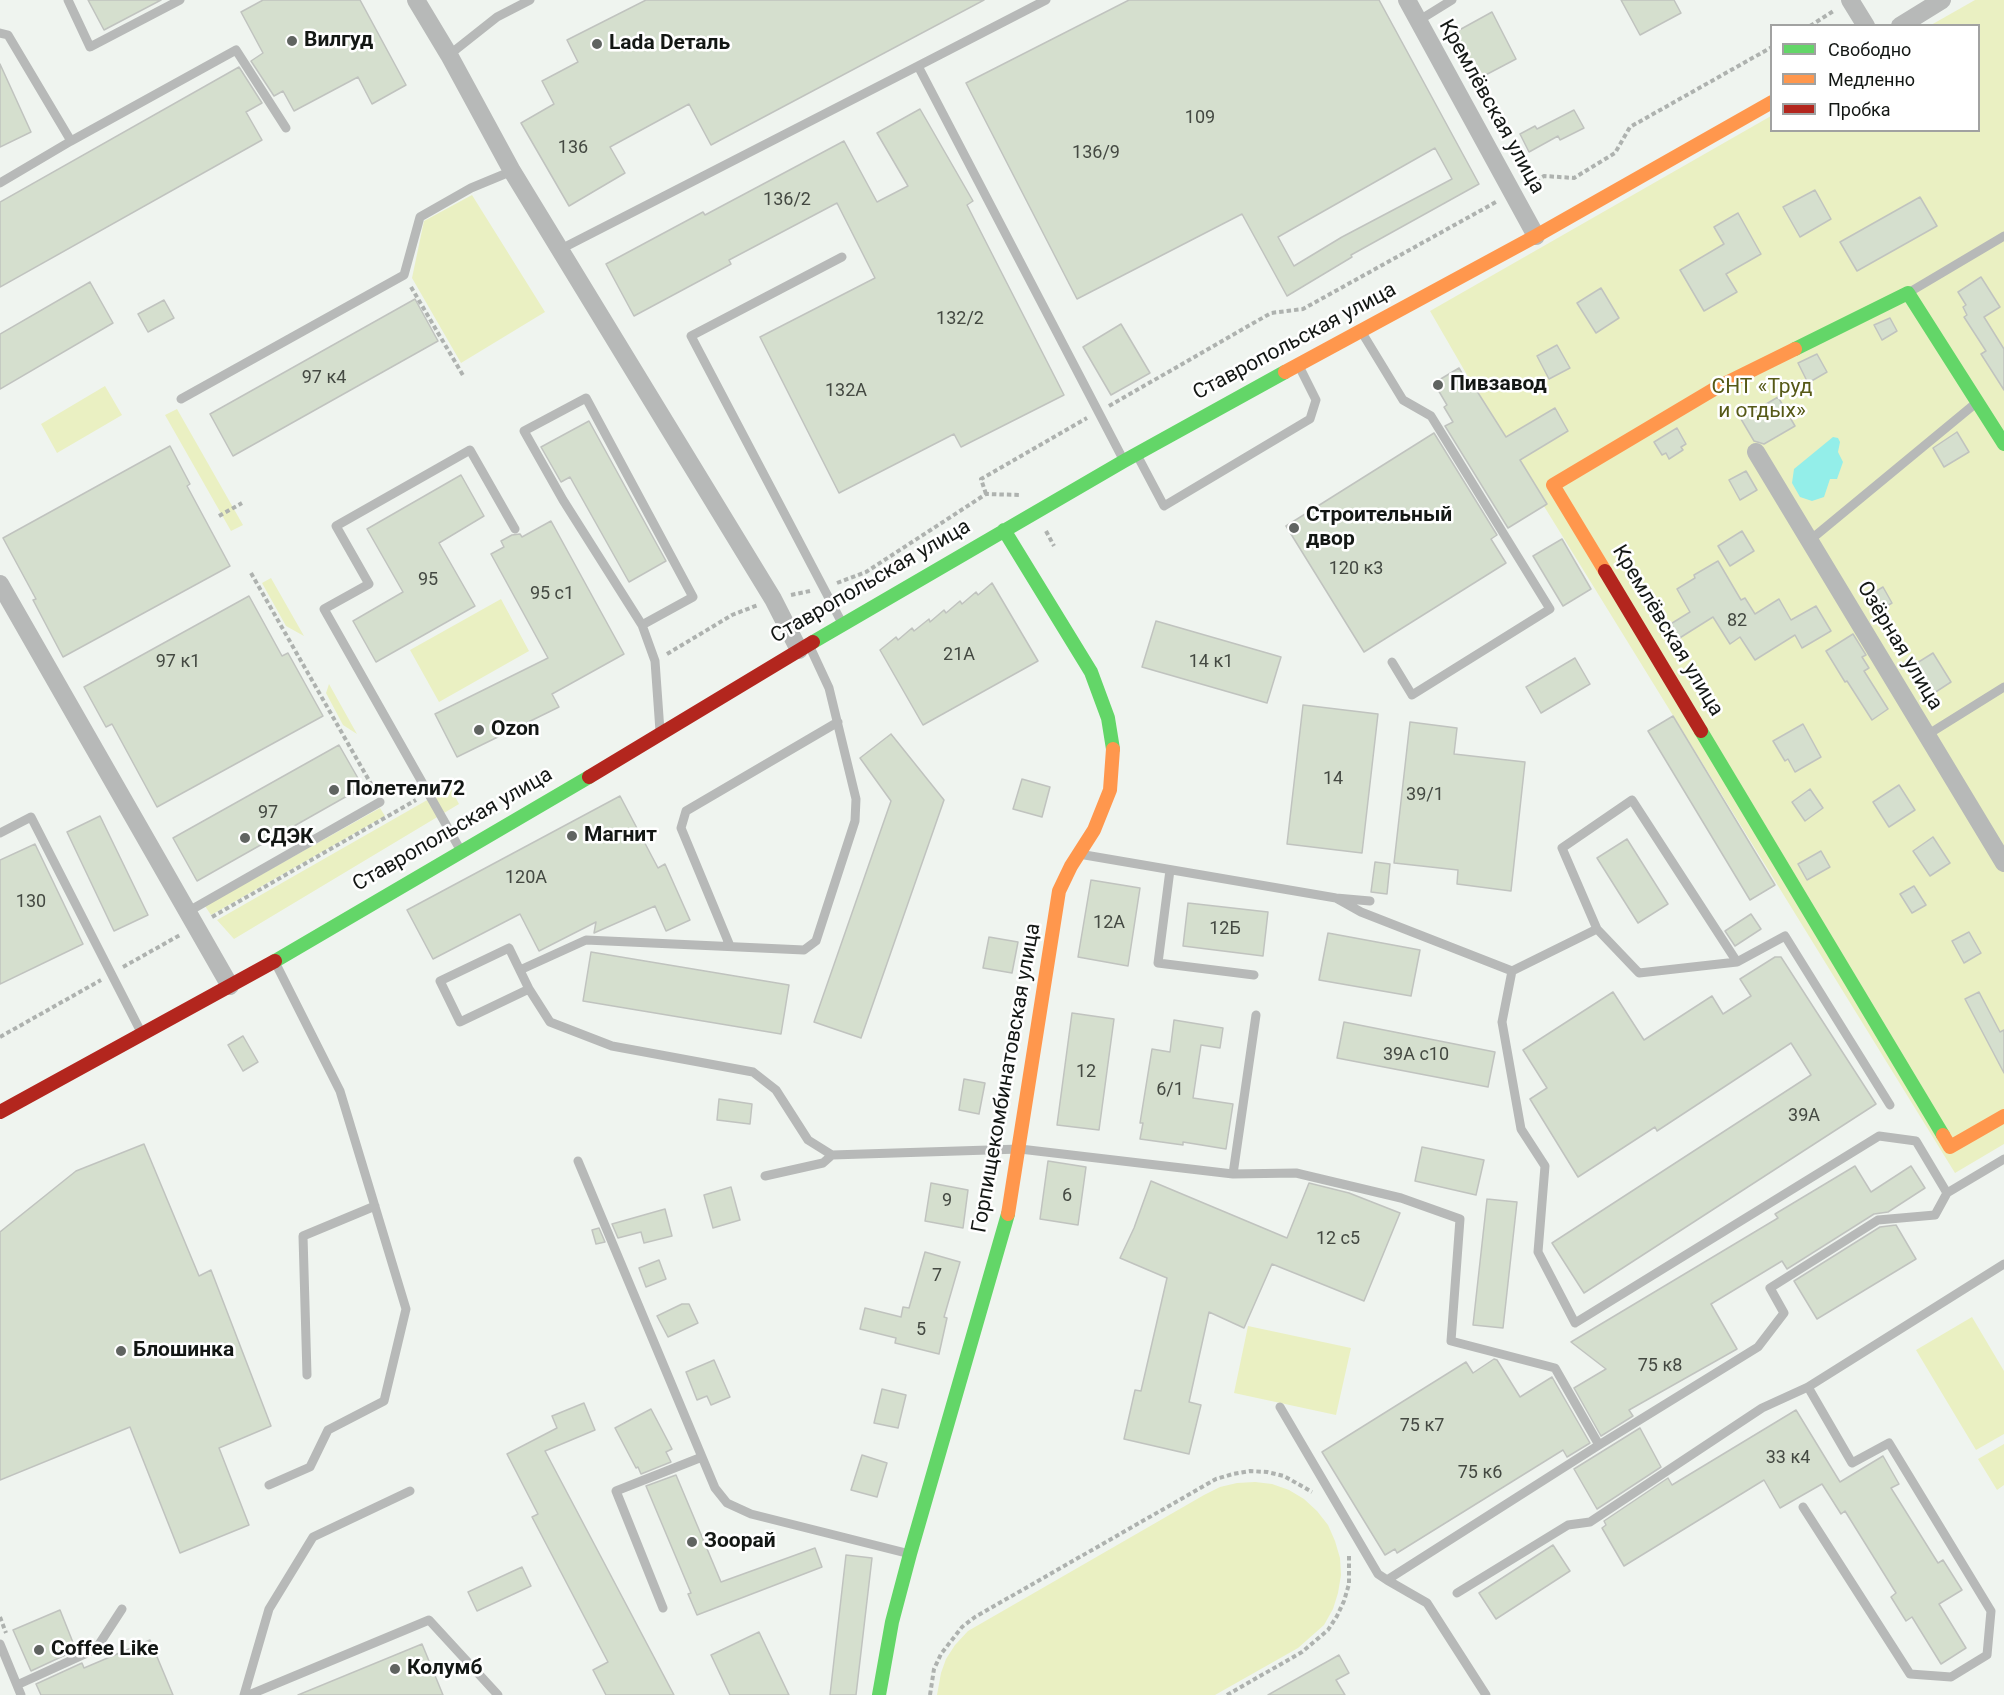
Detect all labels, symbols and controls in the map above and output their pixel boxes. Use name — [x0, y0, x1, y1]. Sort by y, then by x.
street label: Кремлёвская улица — [1433, 16, 1549, 198]
legend — [1770, 24, 1980, 132]
place label: Вилгуд — [304, 28, 373, 54]
place label: Lada Dеталь — [609, 31, 730, 57]
marker: Вилгуд — [285, 34, 299, 48]
marker: Lada Dеталь — [590, 37, 604, 51]
text: Свободно — [1828, 39, 1911, 60]
text: Медленно — [1828, 69, 1915, 90]
text: Пробка — [1828, 99, 1891, 120]
house number: 109 — [1185, 107, 1215, 129]
house number: 136 — [558, 137, 588, 159]
house number: 136/9 — [1072, 142, 1120, 164]
house number: 136/2 — [763, 189, 811, 211]
street label: Ставропольская улица — [1189, 278, 1401, 406]
house number: 132/2 — [936, 308, 984, 330]
house number: 97 к4 — [302, 367, 346, 389]
place label: Пивзавод — [1450, 372, 1547, 398]
park label: СНТ «Труд и отдых» — [1711, 375, 1813, 425]
marker: Пивзавод — [1431, 378, 1445, 392]
house number: 132А — [825, 380, 867, 402]
place label: Строительный двор — [1306, 503, 1452, 553]
street label: Ставропольская улица — [767, 514, 975, 650]
marker: Строительный двор — [1287, 521, 1301, 535]
street label: Кремлёвская улица — [1606, 541, 1728, 721]
house number: 120 к3 — [1329, 558, 1383, 580]
house number: 95 — [418, 569, 438, 591]
street label: Озёрная улица — [1851, 577, 1947, 715]
house number: 95 с1 — [530, 583, 574, 605]
house number: 82 — [1727, 610, 1747, 632]
house number: 21А — [943, 644, 975, 666]
house number: 97 к1 — [156, 651, 200, 673]
house number: 14 к1 — [1189, 651, 1233, 673]
place label: Ozon — [491, 717, 540, 743]
marker: Ozon — [472, 723, 486, 737]
street label: Ставропольская улица — [349, 762, 557, 898]
house number: 14 — [1323, 768, 1343, 790]
place label: Полетели72 — [346, 777, 465, 803]
marker: Полетели72 — [327, 783, 341, 797]
house number: 39/1 — [1406, 784, 1444, 806]
house number: 97 — [258, 802, 278, 824]
place label: Магнит — [584, 823, 657, 849]
place label: СДЭК — [257, 825, 314, 851]
marker: Магнит — [565, 829, 579, 843]
marker: СДЭК — [238, 831, 252, 845]
house number: 120А — [505, 867, 547, 889]
house number: 130 — [16, 891, 46, 913]
house number: 12А — [1093, 912, 1125, 934]
house number: 12Б — [1209, 918, 1241, 940]
street label: Горпищекомбинатовская улица — [967, 921, 1047, 1235]
house number: 39А с10 — [1383, 1044, 1449, 1066]
house number: 12 — [1076, 1061, 1096, 1083]
house number: 6/1 — [1156, 1079, 1184, 1101]
house number: 39А — [1788, 1105, 1820, 1127]
house number: 6 — [1062, 1185, 1072, 1207]
house number: 9 — [942, 1190, 952, 1212]
house number: 12 с5 — [1316, 1228, 1360, 1250]
house number: 7 — [932, 1265, 942, 1287]
house number: 5 — [916, 1319, 926, 1341]
place label: Блошинка — [133, 1338, 234, 1364]
marker: Блошинка — [114, 1344, 128, 1358]
house number: 75 к8 — [1638, 1355, 1682, 1377]
house number: 75 к7 — [1400, 1415, 1444, 1437]
house number: 33 к4 — [1766, 1447, 1810, 1469]
house number: 75 к6 — [1458, 1462, 1502, 1484]
place label: Зоорай — [704, 1529, 776, 1555]
marker: Зоорай — [685, 1535, 699, 1549]
place label: Coffee Like — [51, 1637, 159, 1663]
marker: Coffee Like — [32, 1643, 46, 1657]
place label: Колумб — [407, 1656, 482, 1682]
marker: Колумб — [388, 1662, 402, 1676]

